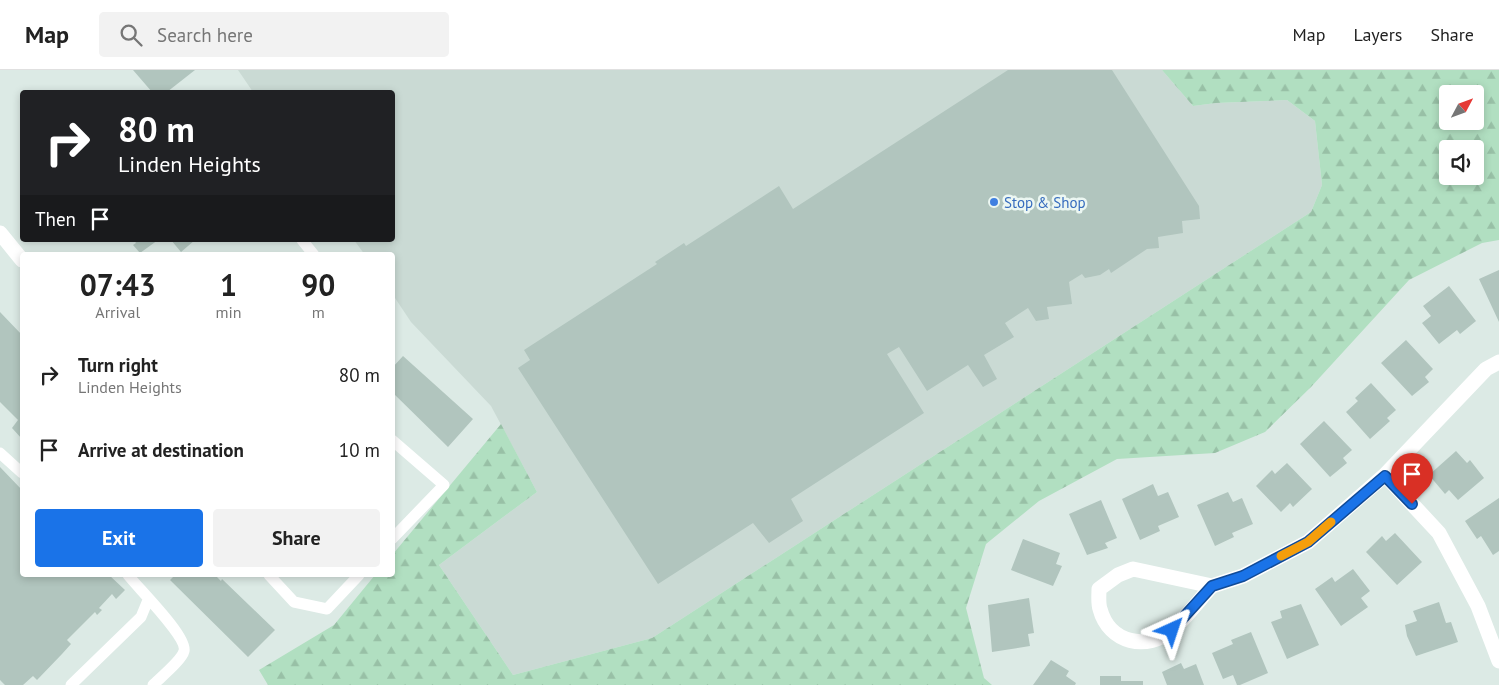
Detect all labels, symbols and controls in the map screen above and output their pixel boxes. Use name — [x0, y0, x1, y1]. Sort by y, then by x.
search box — [99, 12, 449, 57]
text: Map — [25, 19, 69, 50]
icon: search — [117, 21, 145, 49]
text: Search here — [157, 23, 253, 47]
text: Map — [1293, 23, 1325, 46]
text: Layers — [1353, 23, 1402, 46]
text: Share — [1430, 23, 1474, 46]
north arrow — [1439, 85, 1484, 130]
map controls — [1439, 85, 1484, 185]
text: 80 m — [118, 106, 195, 152]
icon: right — [35, 110, 100, 175]
button: sound — [1439, 140, 1484, 185]
text: Linden Heights — [118, 150, 261, 178]
place label: Stop & Shop — [1004, 193, 1086, 212]
marker: Stop & Shop — [988, 196, 1000, 208]
icon: arrive — [86, 205, 114, 233]
text: Then — [35, 207, 76, 231]
text: 07:43 — [80, 265, 156, 304]
text: 1 — [220, 265, 237, 304]
text: 90 — [301, 265, 335, 304]
text: Arrival — [95, 302, 140, 322]
text: min — [216, 302, 242, 322]
text: m — [312, 302, 325, 322]
text: Turn right — [78, 353, 158, 377]
icon: right — [35, 361, 63, 389]
text: 80 m — [339, 363, 380, 387]
text: Linden Heights — [78, 377, 182, 397]
icon: arrive — [35, 436, 63, 464]
text: Arrive at destination — [78, 438, 244, 462]
text: 10 m — [339, 438, 380, 462]
pin — [1391, 453, 1433, 504]
icon: arrive — [1398, 460, 1426, 488]
button: Exit — [35, 509, 203, 567]
button: Share — [213, 509, 380, 567]
position arrow — [1145, 603, 1197, 655]

